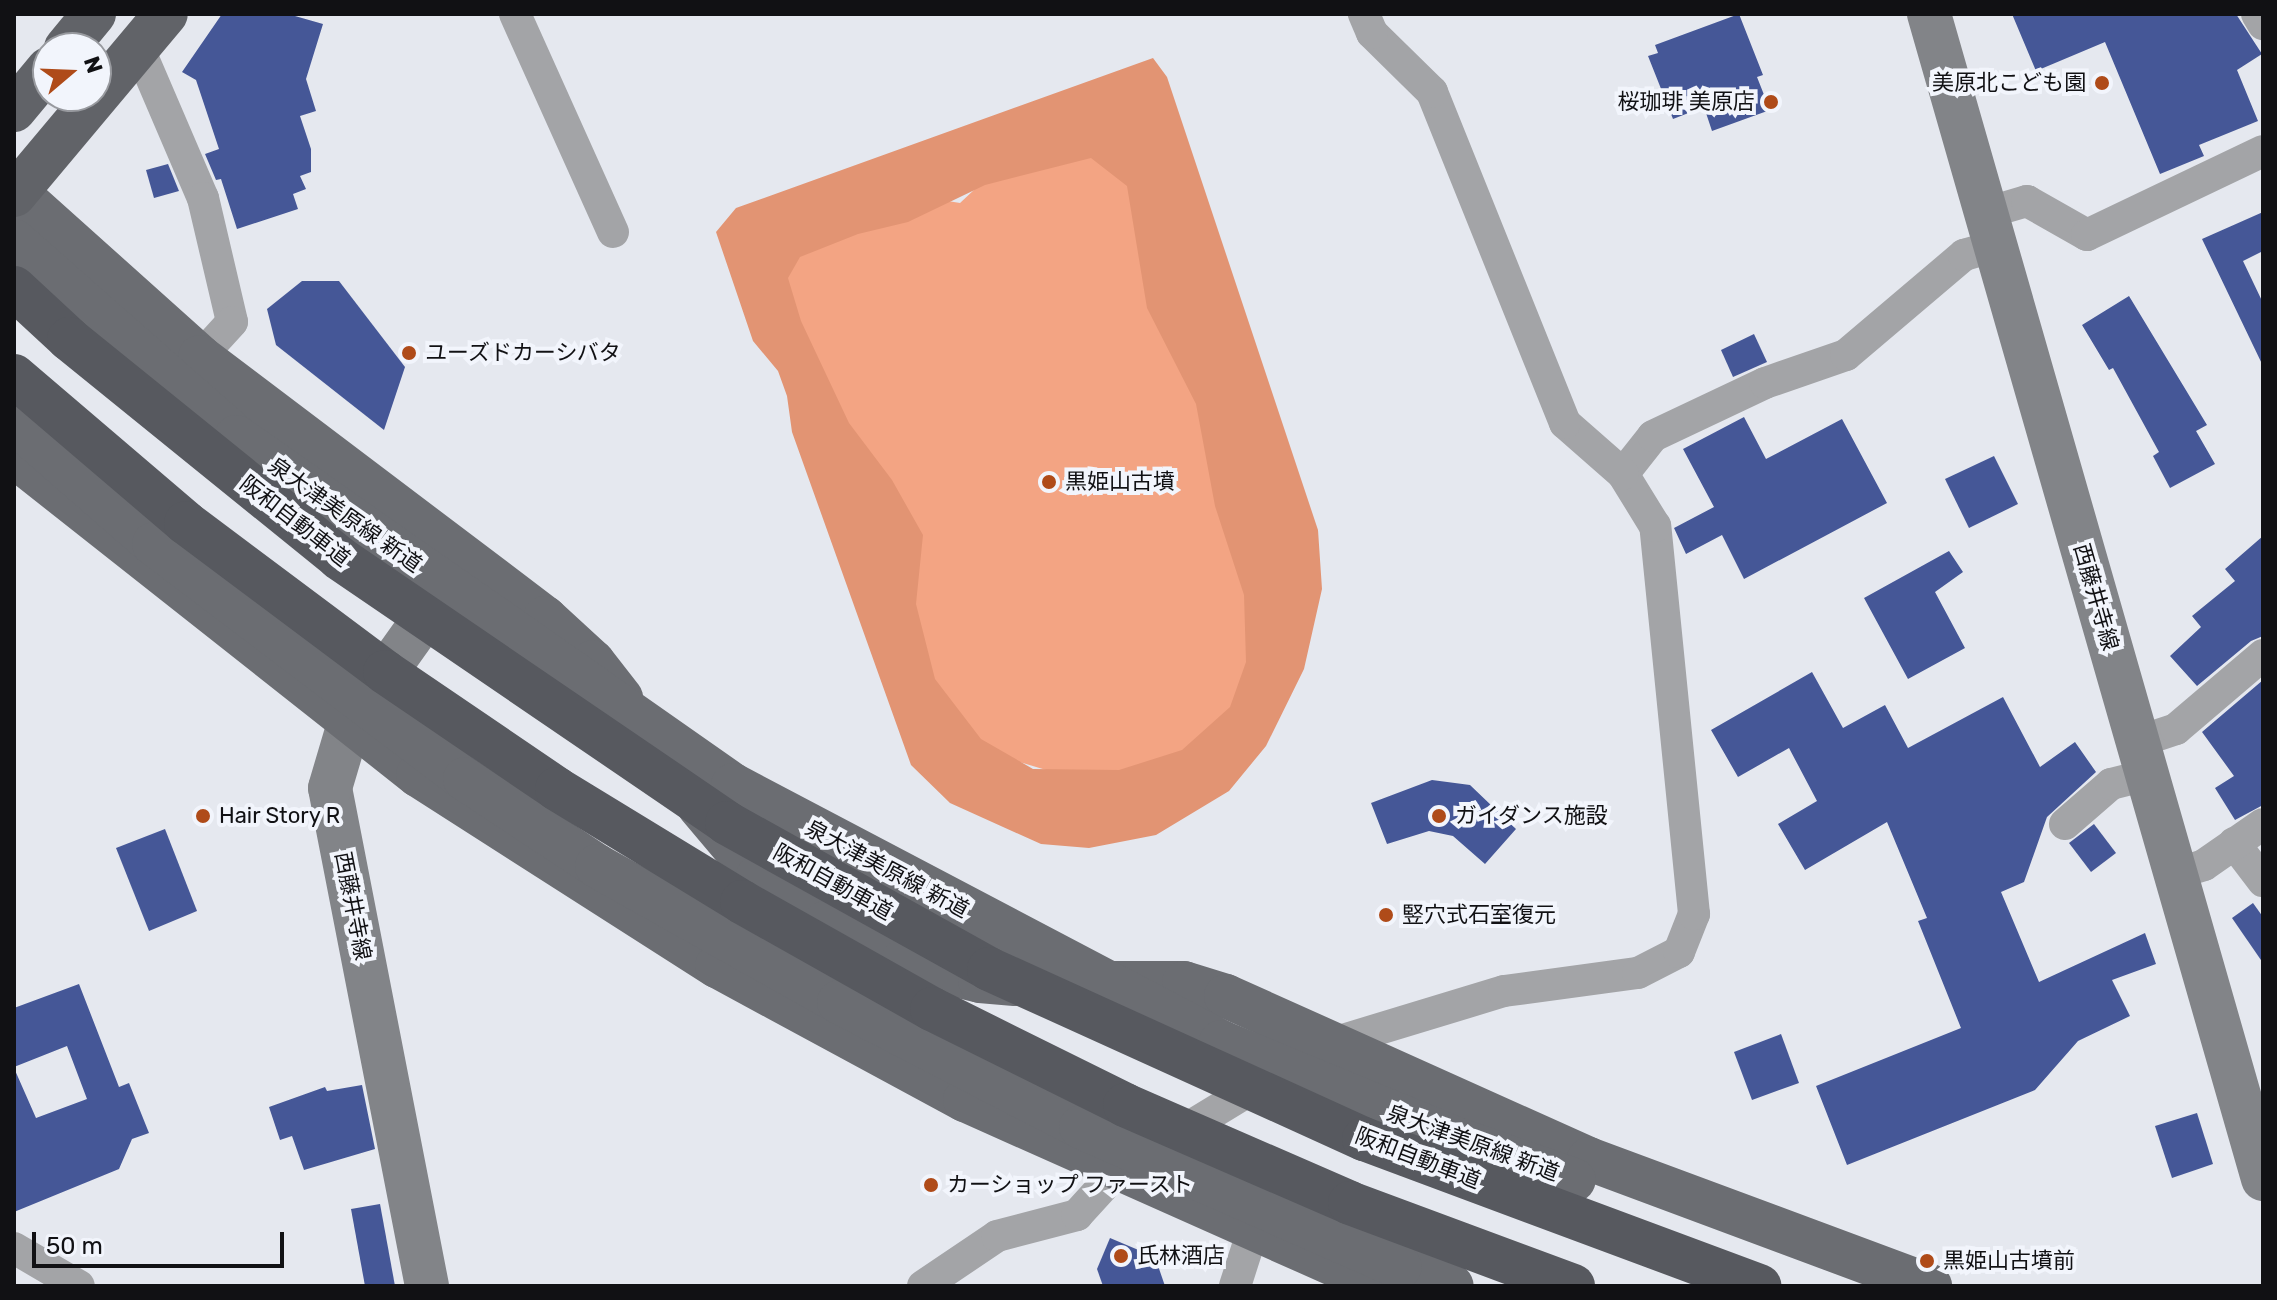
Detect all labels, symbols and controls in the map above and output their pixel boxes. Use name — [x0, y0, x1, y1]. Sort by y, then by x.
north arrow — [32, 32, 112, 112]
text: N — [78, 53, 109, 77]
place label: 美原北こども園 — [1932, 70, 2086, 96]
marker: 美原北こども園 — [2093, 74, 2111, 92]
place label: 桜珈琲 美原店 — [1618, 89, 1755, 115]
marker: 桜珈琲 美原店 — [1762, 93, 1780, 111]
place label: ユーズドカーシバタ — [425, 340, 623, 366]
marker: ユーズドカーシバタ — [400, 344, 418, 362]
street label: 泉大津美原線 新道 — [263, 452, 427, 578]
place label: 黒姫山古墳 — [1065, 469, 1175, 495]
street label: 阪和自動車道 — [235, 470, 355, 572]
marker: 黒姫山古墳 — [1040, 473, 1058, 491]
street label: 西藤井寺線 — [2068, 540, 2124, 654]
place label: Hair Story R — [219, 803, 341, 829]
place label: ガイダンス施設 — [1455, 803, 1609, 829]
marker: Hair Story R — [194, 807, 212, 825]
marker: ガイダンス施設 — [1430, 807, 1448, 825]
street label: 泉大津美原線 新道 — [801, 815, 973, 923]
street label: 阪和自動車道 — [769, 838, 897, 926]
street label: 西藤井寺線 — [330, 849, 376, 963]
place label: 竪穴式石室復元 — [1402, 902, 1556, 928]
marker: 竪穴式石室復元 — [1377, 906, 1395, 924]
street label: 泉大津美原線 新道 — [1383, 1100, 1563, 1186]
street label: 阪和自動車道 — [1352, 1122, 1484, 1194]
place label: カーショップ ファースト — [947, 1172, 1194, 1198]
marker: カーショップ ファースト — [922, 1176, 940, 1194]
scale bar — [36, 1216, 288, 1266]
text: 50 m — [46, 1232, 103, 1260]
place label: 氏林酒店 — [1137, 1243, 1225, 1269]
marker: 氏林酒店 — [1112, 1247, 1130, 1265]
place label: 黒姫山古墳前 — [1943, 1248, 2075, 1274]
marker: 黒姫山古墳前 — [1918, 1252, 1936, 1270]

